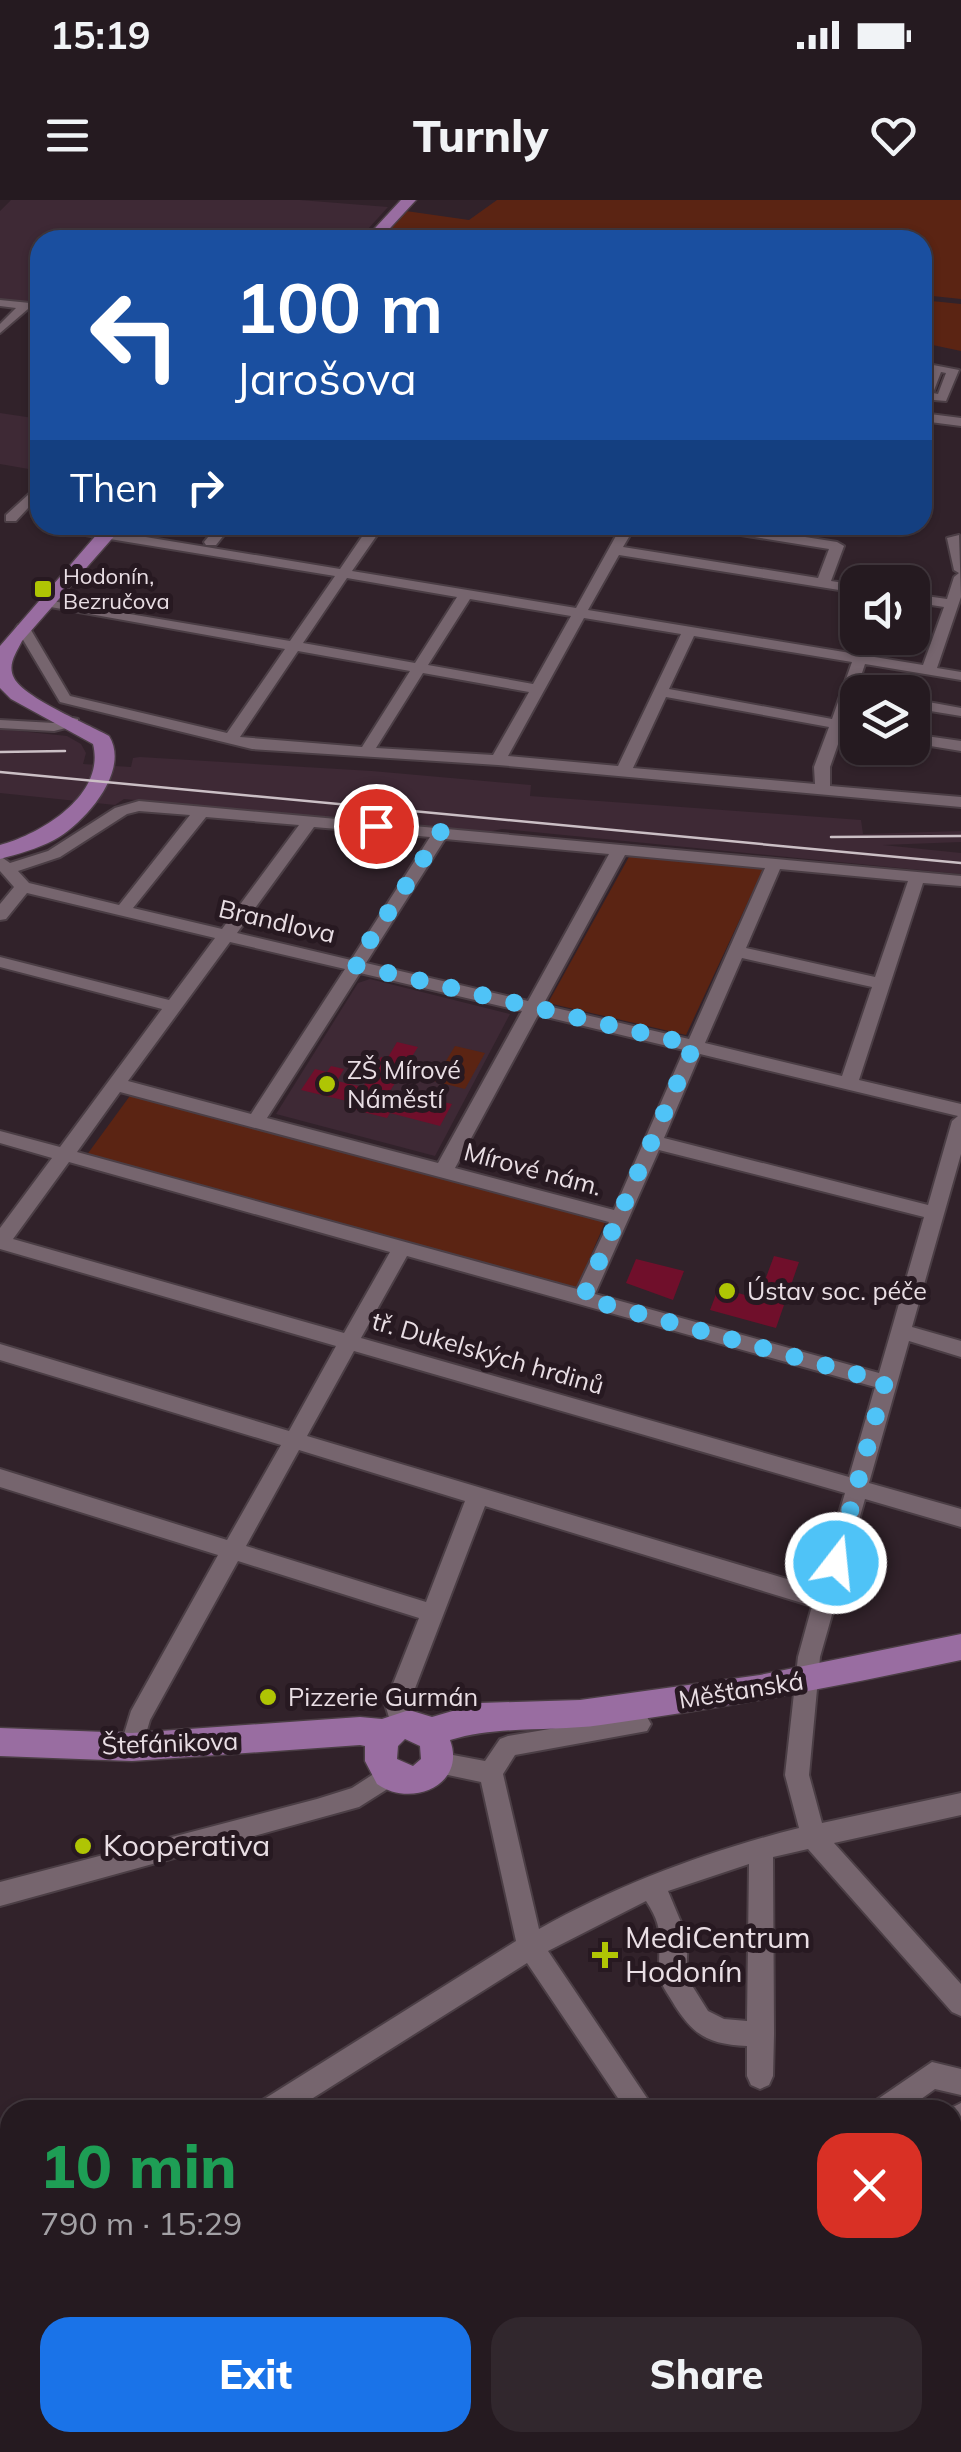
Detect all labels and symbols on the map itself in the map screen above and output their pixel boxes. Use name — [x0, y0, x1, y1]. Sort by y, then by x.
place label: Hodonín, Bezručova — [63, 562, 170, 615]
marker: Hodonín, Bezručova — [32, 578, 54, 600]
pin — [334, 784, 419, 869]
street label: Brandlova — [216, 892, 338, 949]
place label: ZŠ Mírové Náměstí — [347, 1054, 461, 1114]
marker: ZŠ Mírové Náměstí — [316, 1073, 338, 1095]
street label: Mírové nám. — [461, 1135, 605, 1202]
place label: Ústav soc. péče — [747, 1275, 927, 1306]
marker: Ústav soc. péče — [716, 1280, 738, 1302]
street label: tř. Dukelských hrdinů — [369, 1305, 608, 1400]
position arrow — [784, 1511, 888, 1615]
street label: Měšťanská — [676, 1664, 806, 1715]
place label: Pizzerie Gurmán — [288, 1681, 478, 1712]
marker: Pizzerie Gurmán — [257, 1686, 279, 1708]
street label: Štefánikova — [101, 1725, 239, 1760]
place label: Kooperativa — [103, 1826, 270, 1864]
marker: Kooperativa — [72, 1835, 94, 1857]
place label: MediCentrum Hodonín — [625, 1918, 811, 1990]
marker: MediCentrum Hodonín — [594, 1944, 616, 1966]

